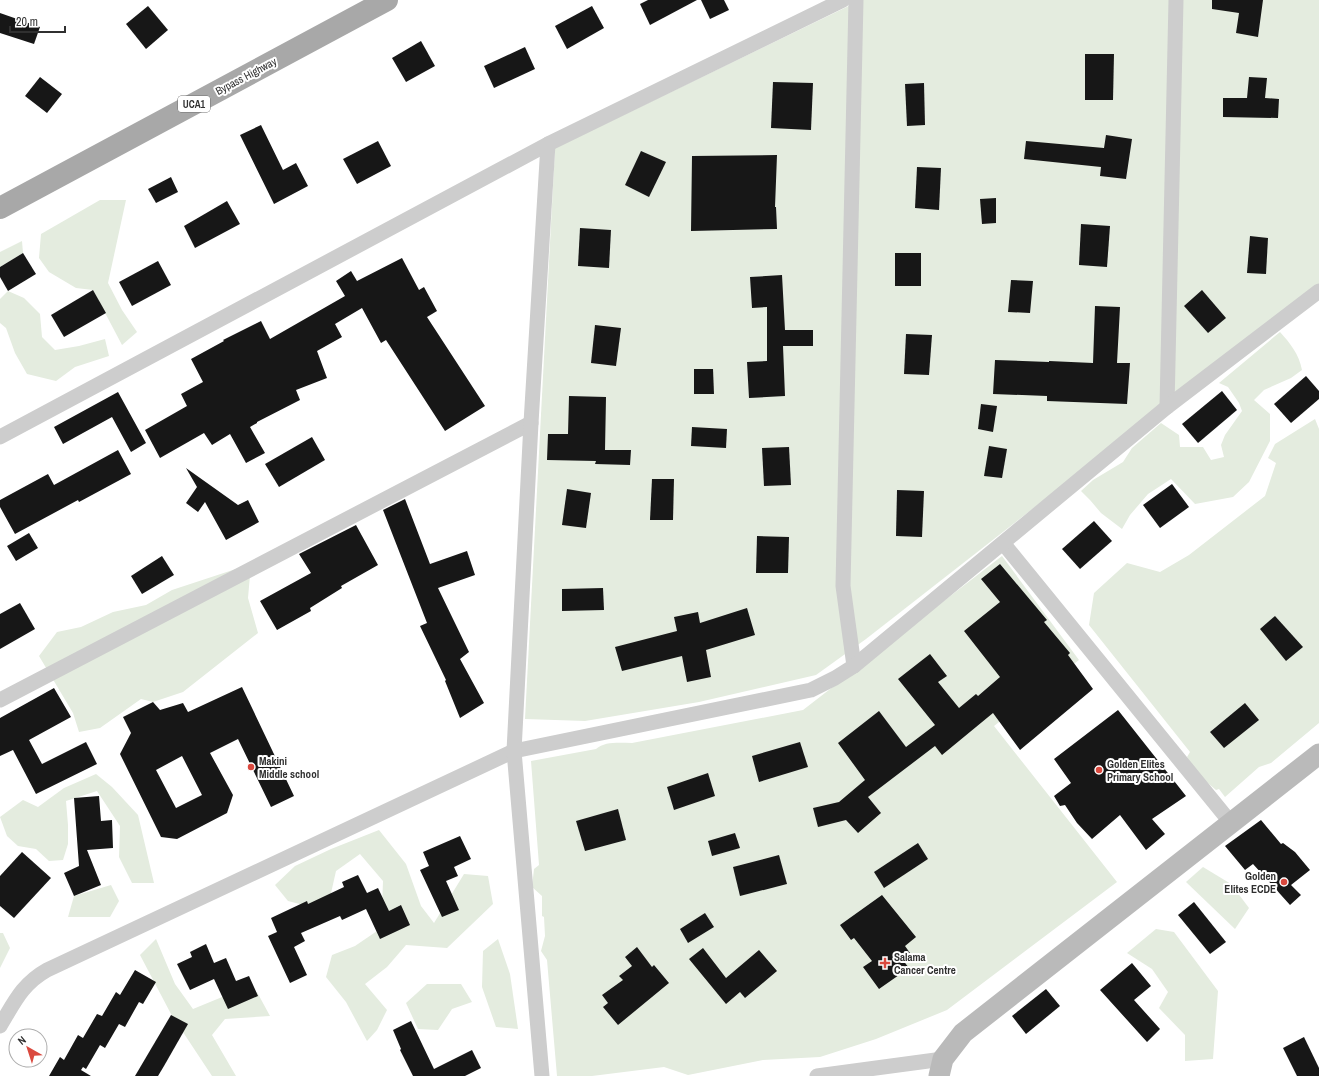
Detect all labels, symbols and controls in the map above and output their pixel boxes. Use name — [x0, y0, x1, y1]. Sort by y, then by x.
scale bar — [10, 8, 65, 34]
text: 20 m — [16, 14, 38, 30]
street label: Bypass Highway — [213, 54, 279, 98]
road number: UCA1 — [178, 96, 210, 112]
place label: Makini Middle school — [259, 754, 319, 781]
place label: Golden Elites Primary School — [1107, 757, 1173, 784]
marker: Makini Middle school — [246, 762, 256, 772]
marker: Golden Elites Primary School — [1094, 765, 1104, 775]
place label: Golden Elites ECDE — [1224, 869, 1276, 896]
marker: Golden Elites ECDE — [1279, 877, 1289, 887]
place label: Salama Cancer Centre — [894, 950, 956, 977]
marker: Salama Cancer Centre — [879, 957, 891, 969]
north arrow — [8, 1028, 48, 1068]
text: N — [15, 1033, 29, 1048]

